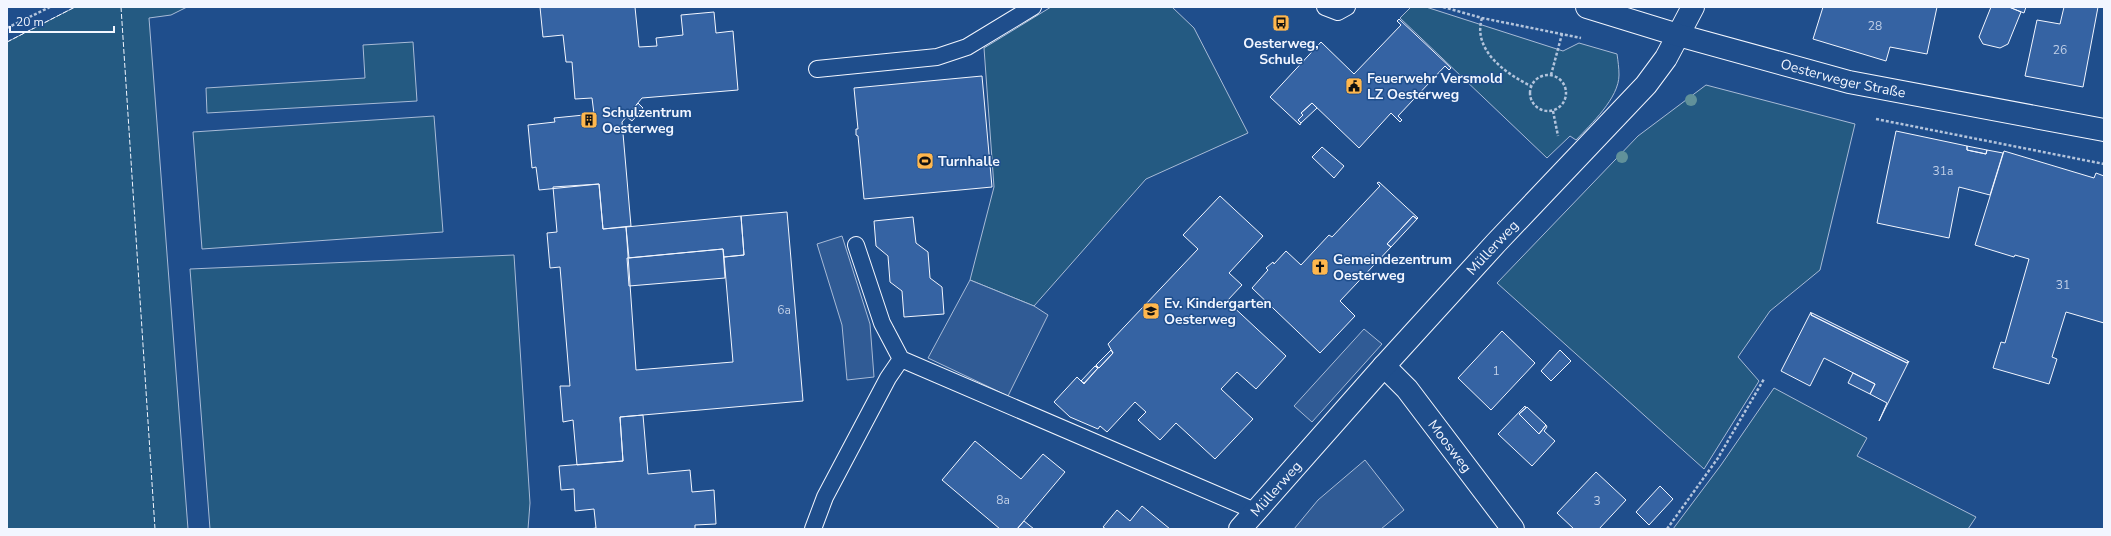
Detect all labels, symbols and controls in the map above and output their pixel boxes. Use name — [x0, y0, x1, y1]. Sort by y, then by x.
scale bar — [10, 8, 114, 34]
bus stop icon: Oesterweg, Schule — [1271, 13, 1291, 33]
text: 20 m — [16, 14, 44, 30]
house number: 28 — [1868, 18, 1882, 34]
place label: Oesterweg, Schule — [1243, 34, 1319, 69]
house number: 26 — [2053, 42, 2067, 58]
street label: Oesterweger Straße — [1778, 54, 1907, 102]
place label: Feuerwehr Versmold LZ Oesterweg — [1367, 69, 1503, 104]
public building icon: Feuerwehr Versmold LZ Oesterweg — [1344, 76, 1364, 96]
place label: Schulzentrum Oesterweg — [602, 103, 692, 138]
building icon: Schulzentrum Oesterweg — [579, 110, 599, 130]
sports icon: Turnhalle — [915, 151, 935, 171]
place label: Turnhalle — [938, 152, 1000, 171]
house number: 31a — [1933, 163, 1953, 179]
street label: Müllerweg — [1462, 216, 1522, 279]
place label: Gemeindezentrum Oesterweg — [1333, 250, 1452, 285]
church icon: Gemeindezentrum Oesterweg — [1310, 257, 1330, 277]
house number: 31 — [2056, 277, 2070, 293]
place label: Ev. Kindergarten Oesterweg — [1164, 294, 1272, 329]
school or university icon: Ev. Kindergarten Oesterweg — [1141, 301, 1161, 321]
house number: 6a — [777, 302, 791, 318]
house number: 1 — [1492, 363, 1500, 379]
street label: Moosweg — [1424, 416, 1476, 476]
street label: Müllerweg — [1246, 457, 1305, 520]
house number: 8a — [996, 492, 1010, 508]
house number: 3 — [1593, 493, 1601, 509]

